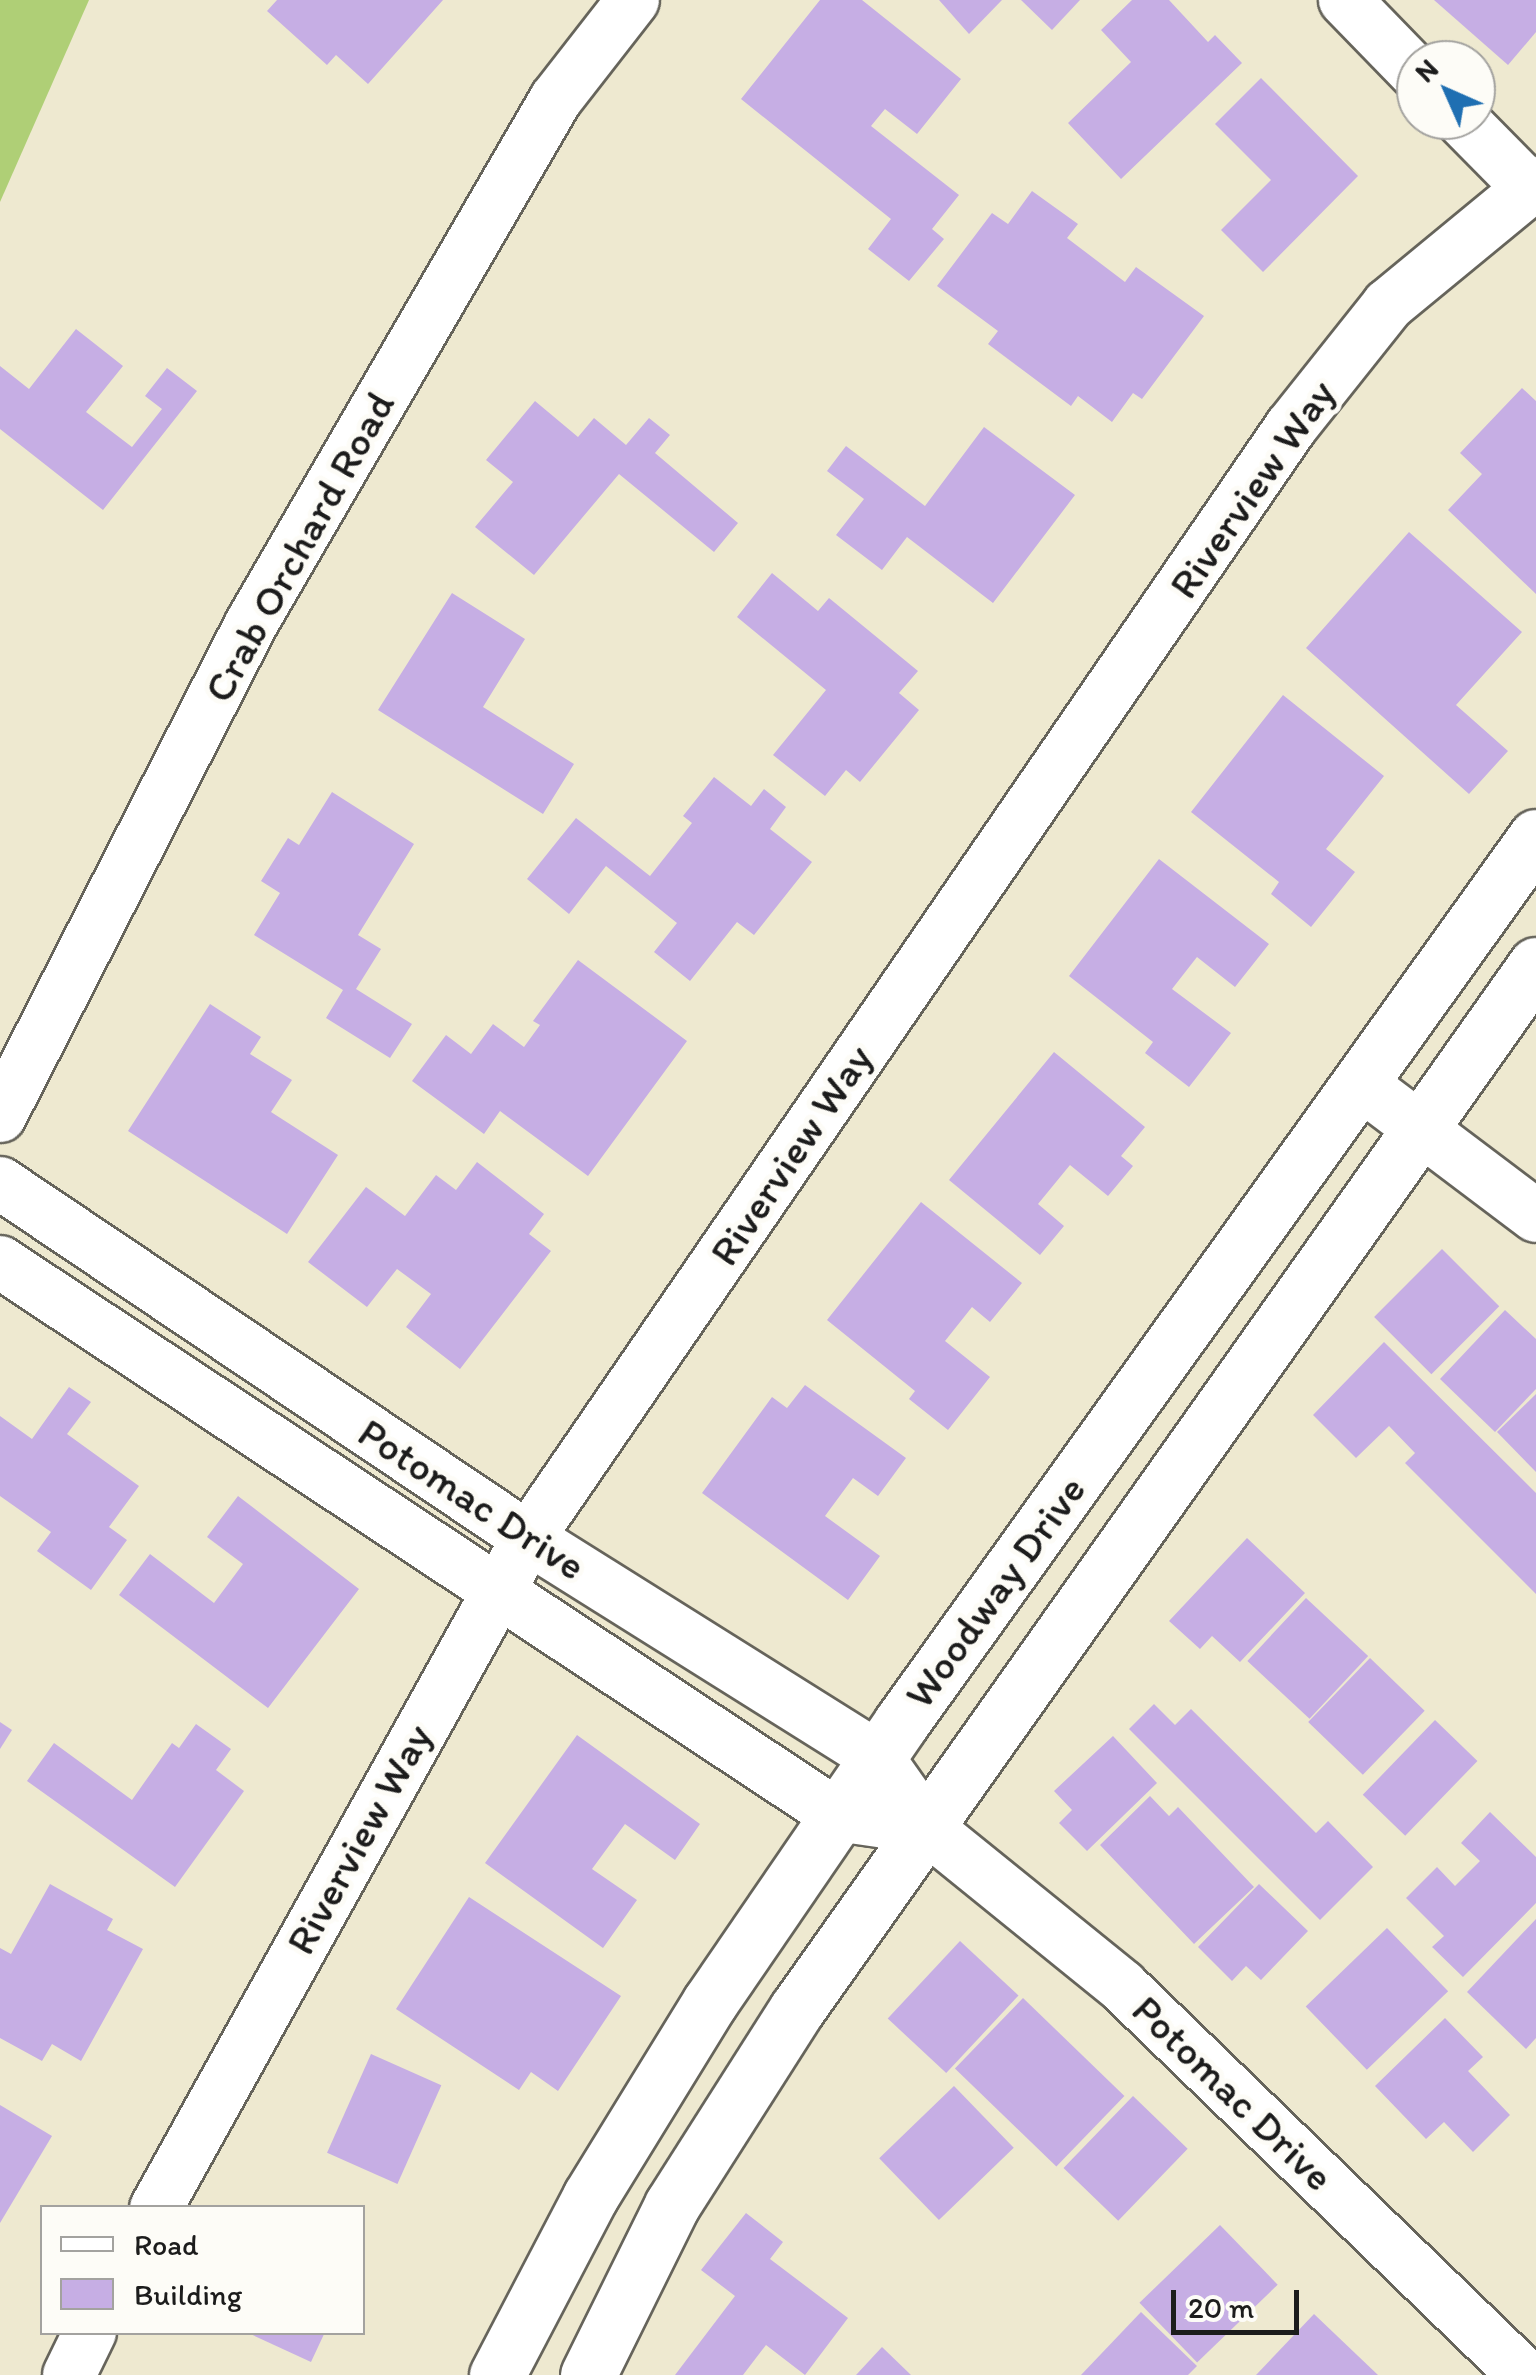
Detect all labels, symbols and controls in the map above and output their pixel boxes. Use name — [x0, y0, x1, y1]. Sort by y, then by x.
north arrow — [1396, 40, 1496, 140]
text: N — [1407, 51, 1445, 89]
street label: Riverview Way — [1158, 370, 1346, 608]
street label: Crab Orchard Road — [193, 383, 405, 711]
street label: Riverview Way — [699, 1035, 883, 1275]
street label: Potomac Drive — [349, 1407, 595, 1591]
street label: Woodway Drive — [894, 1466, 1096, 1718]
street label: Riverview Way — [275, 1715, 443, 1963]
street label: Potomac Drive — [1122, 1984, 1344, 2202]
legend — [40, 2205, 365, 2335]
text: Road — [134, 2226, 199, 2263]
scale bar — [1176, 2270, 1304, 2332]
text: Building — [134, 2276, 242, 2313]
text: 20 m — [1188, 2289, 1254, 2326]

